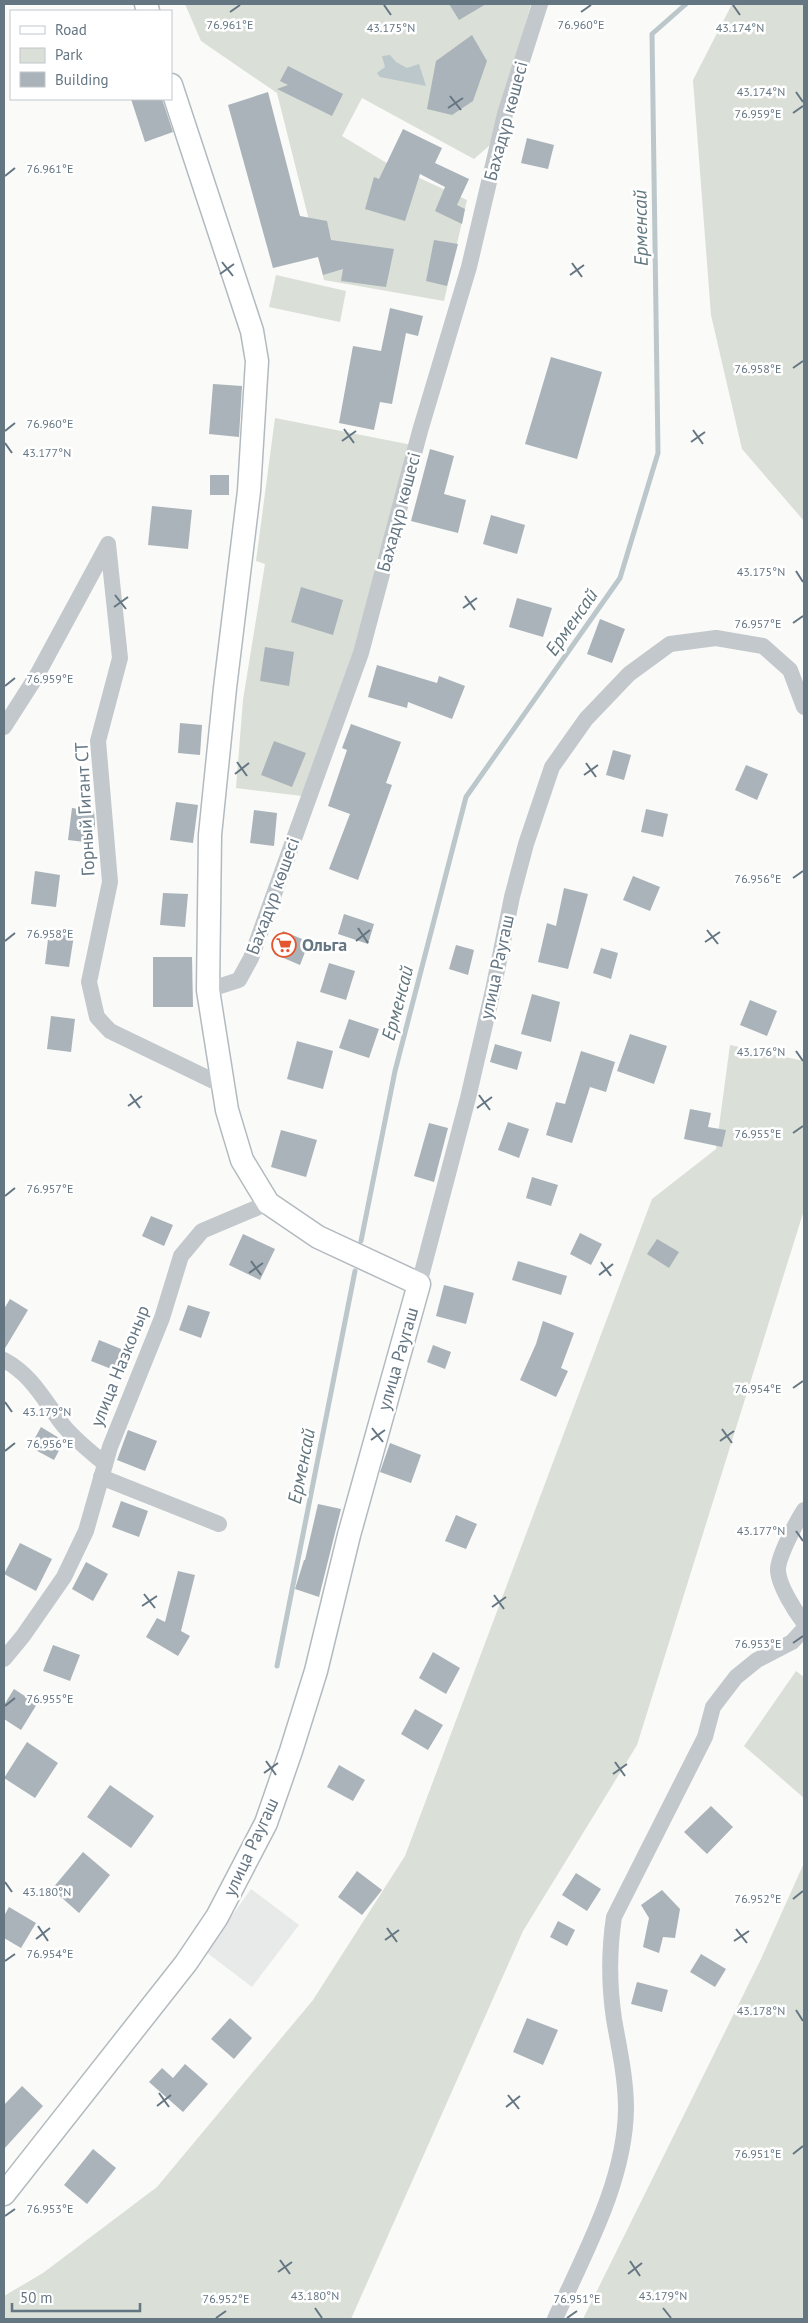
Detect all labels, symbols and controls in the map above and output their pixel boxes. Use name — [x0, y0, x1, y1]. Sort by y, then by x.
legend — [10, 10, 172, 100]
text: 76.961°E — [207, 17, 253, 32]
text: 76.960°E — [558, 17, 604, 32]
text: Road — [55, 20, 87, 39]
text: 43.175°N — [367, 20, 415, 35]
text: 43.174°N — [716, 20, 764, 35]
text: Park — [55, 45, 83, 64]
street label: Бахадүр көшесі — [478, 58, 533, 183]
text: Building — [55, 70, 109, 89]
text: 43.174°N — [737, 84, 785, 99]
text: 76.959°E — [735, 106, 781, 121]
text: 76.961°E — [27, 161, 73, 176]
water label: Ерменсай — [627, 189, 653, 266]
text: 76.958°E — [735, 361, 781, 376]
text: 76.960°E — [27, 416, 73, 431]
text: 43.177°N — [23, 445, 71, 460]
street label: Бахадүр көшесі — [371, 449, 426, 574]
text: 43.175°N — [737, 564, 785, 579]
water label: Ерменсай — [539, 584, 603, 660]
text: 76.957°E — [735, 616, 781, 631]
text: 76.959°E — [27, 671, 73, 686]
street label: Горный Гигант СТ — [70, 741, 99, 877]
street label: Бахадүр көшесі — [241, 834, 304, 958]
text: 76.956°E — [735, 871, 781, 886]
street label: улица Раугаш — [474, 913, 519, 1021]
text: 76.958°E — [27, 926, 73, 941]
supermarket icon: Ольга — [271, 932, 297, 958]
place label: Ольга — [302, 933, 347, 956]
water label: Ерменсай — [376, 963, 419, 1043]
text: 43.176°N — [737, 1044, 785, 1059]
text: 76.955°E — [735, 1126, 781, 1141]
text: 76.957°E — [27, 1181, 73, 1196]
street label: улица Назконыр — [85, 1302, 154, 1430]
street label: улица Раугаш — [372, 1305, 423, 1413]
text: 76.954°E — [735, 1381, 781, 1396]
text: 43.179°N — [23, 1404, 71, 1419]
water label: Ерменсай — [282, 1426, 320, 1506]
text: 76.956°E — [27, 1436, 73, 1451]
text: 43.177°N — [737, 1523, 785, 1538]
text: 76.953°E — [735, 1636, 781, 1651]
text: 76.955°E — [27, 1691, 73, 1706]
street label: улица Раугаш — [218, 1794, 283, 1900]
text: 43.180°N — [23, 1884, 71, 1899]
text: 76.952°E — [735, 1891, 781, 1906]
text: 76.954°E — [27, 1946, 73, 1961]
text: 43.178°N — [737, 2003, 785, 2018]
text: 76.951°E — [735, 2146, 781, 2161]
text: 76.953°E — [27, 2201, 73, 2216]
scale bar — [12, 2280, 140, 2312]
text: 50 m — [20, 2288, 53, 2307]
text: 43.180°N — [291, 2288, 339, 2303]
text: 43.179°N — [639, 2288, 687, 2303]
text: 76.952°E — [203, 2291, 249, 2306]
text: 76.951°E — [554, 2291, 600, 2306]

